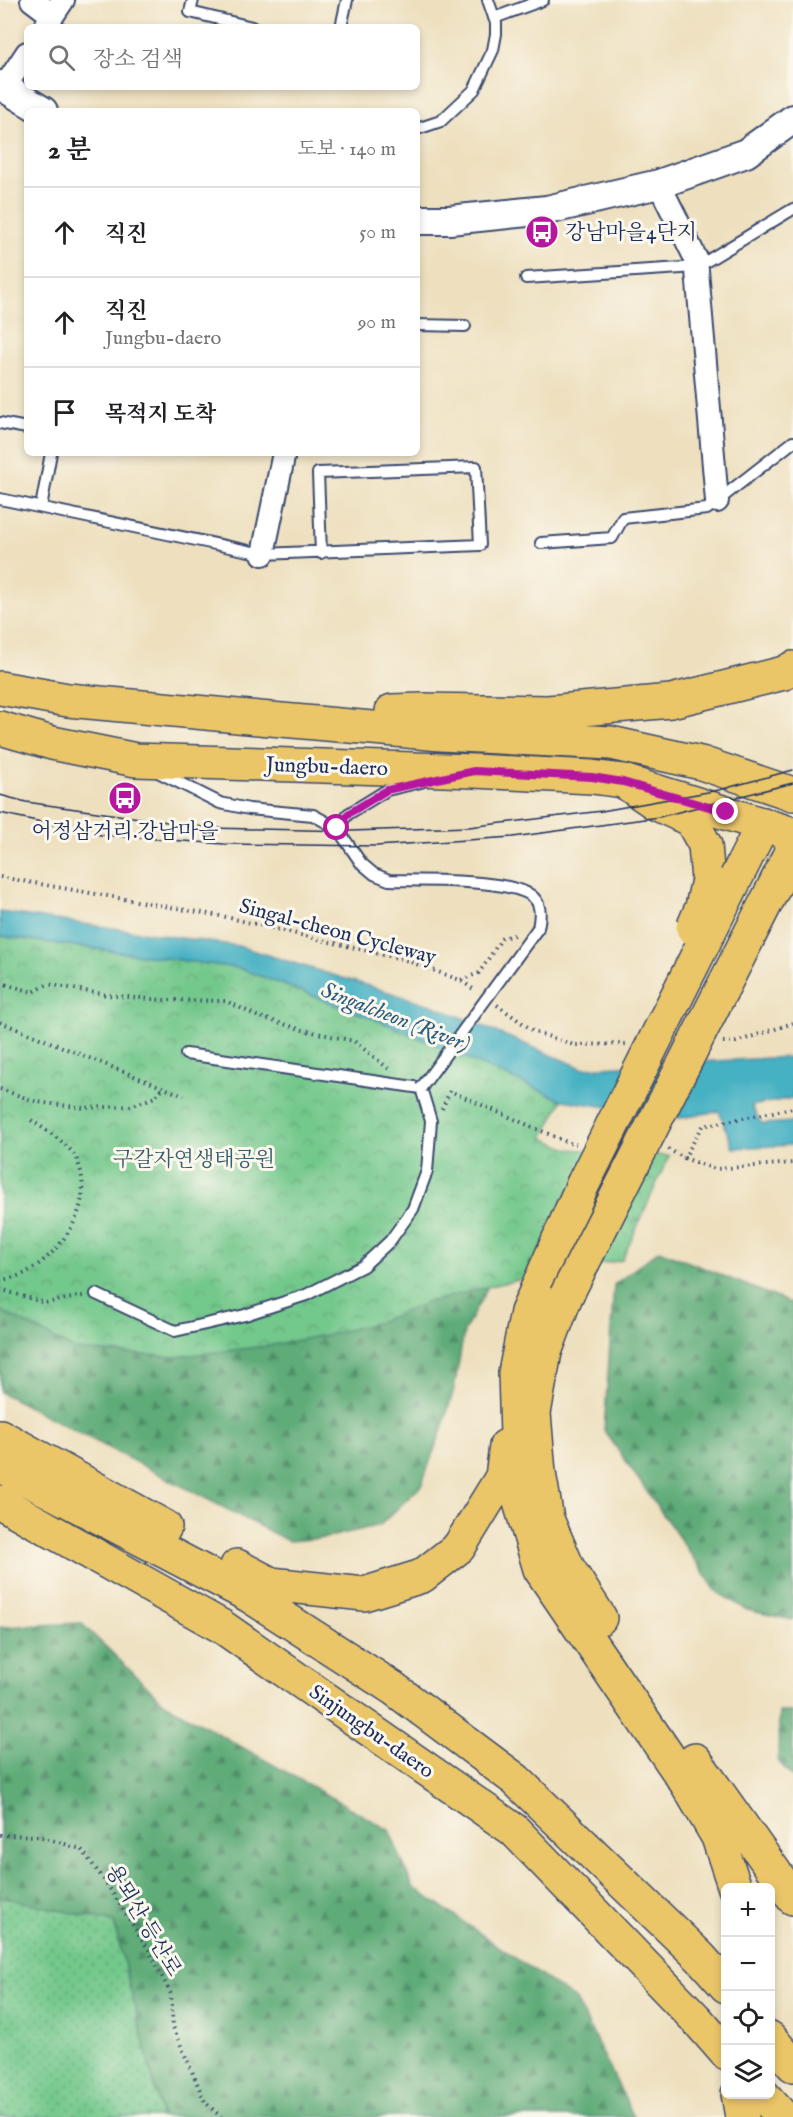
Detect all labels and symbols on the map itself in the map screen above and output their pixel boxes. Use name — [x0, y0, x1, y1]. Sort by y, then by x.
bus stop icon: 강남마을4단지 — [524, 214, 560, 250]
place label: 강남마을4단지 — [565, 220, 697, 247]
street label: Jungbu-daero — [263, 752, 388, 783]
bus stop icon: 어정삼거리.강남마을 — [107, 780, 143, 816]
route end — [712, 798, 738, 824]
route start — [323, 814, 349, 840]
place label: 어정삼거리.강남마을 — [31, 819, 219, 846]
street label: Singal-cheon Cycleway — [236, 893, 440, 972]
water label: Singalcheon (River) — [317, 977, 474, 1059]
park label: 구갈자연생태공원 — [113, 1147, 275, 1174]
street label: Sinjungbu-daero — [303, 1679, 439, 1785]
street label: 용뫼산 등산로 — [99, 1860, 187, 1982]

